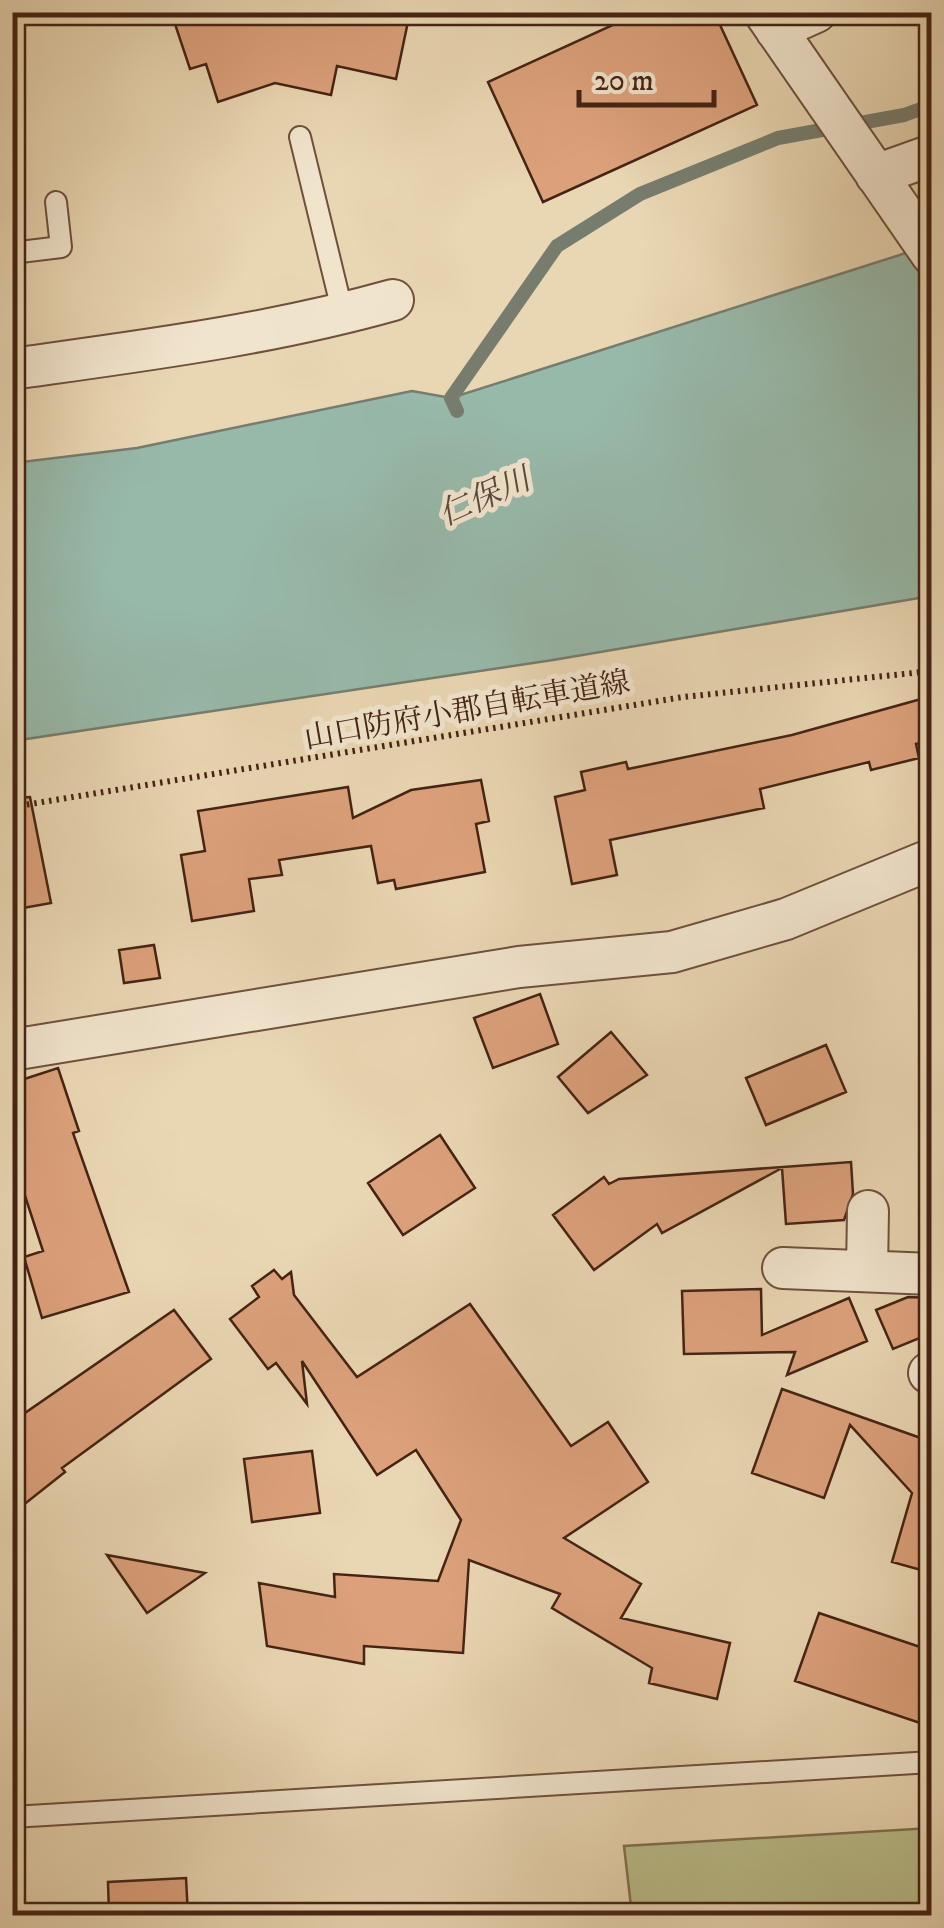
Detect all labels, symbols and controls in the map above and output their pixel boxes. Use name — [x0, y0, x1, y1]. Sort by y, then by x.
scale bar — [579, 45, 714, 107]
text: 20 m — [594, 63, 654, 100]
water label: 仁保川 — [433, 459, 540, 536]
street label: 山口防府小郡自転車道線 — [301, 664, 633, 758]

